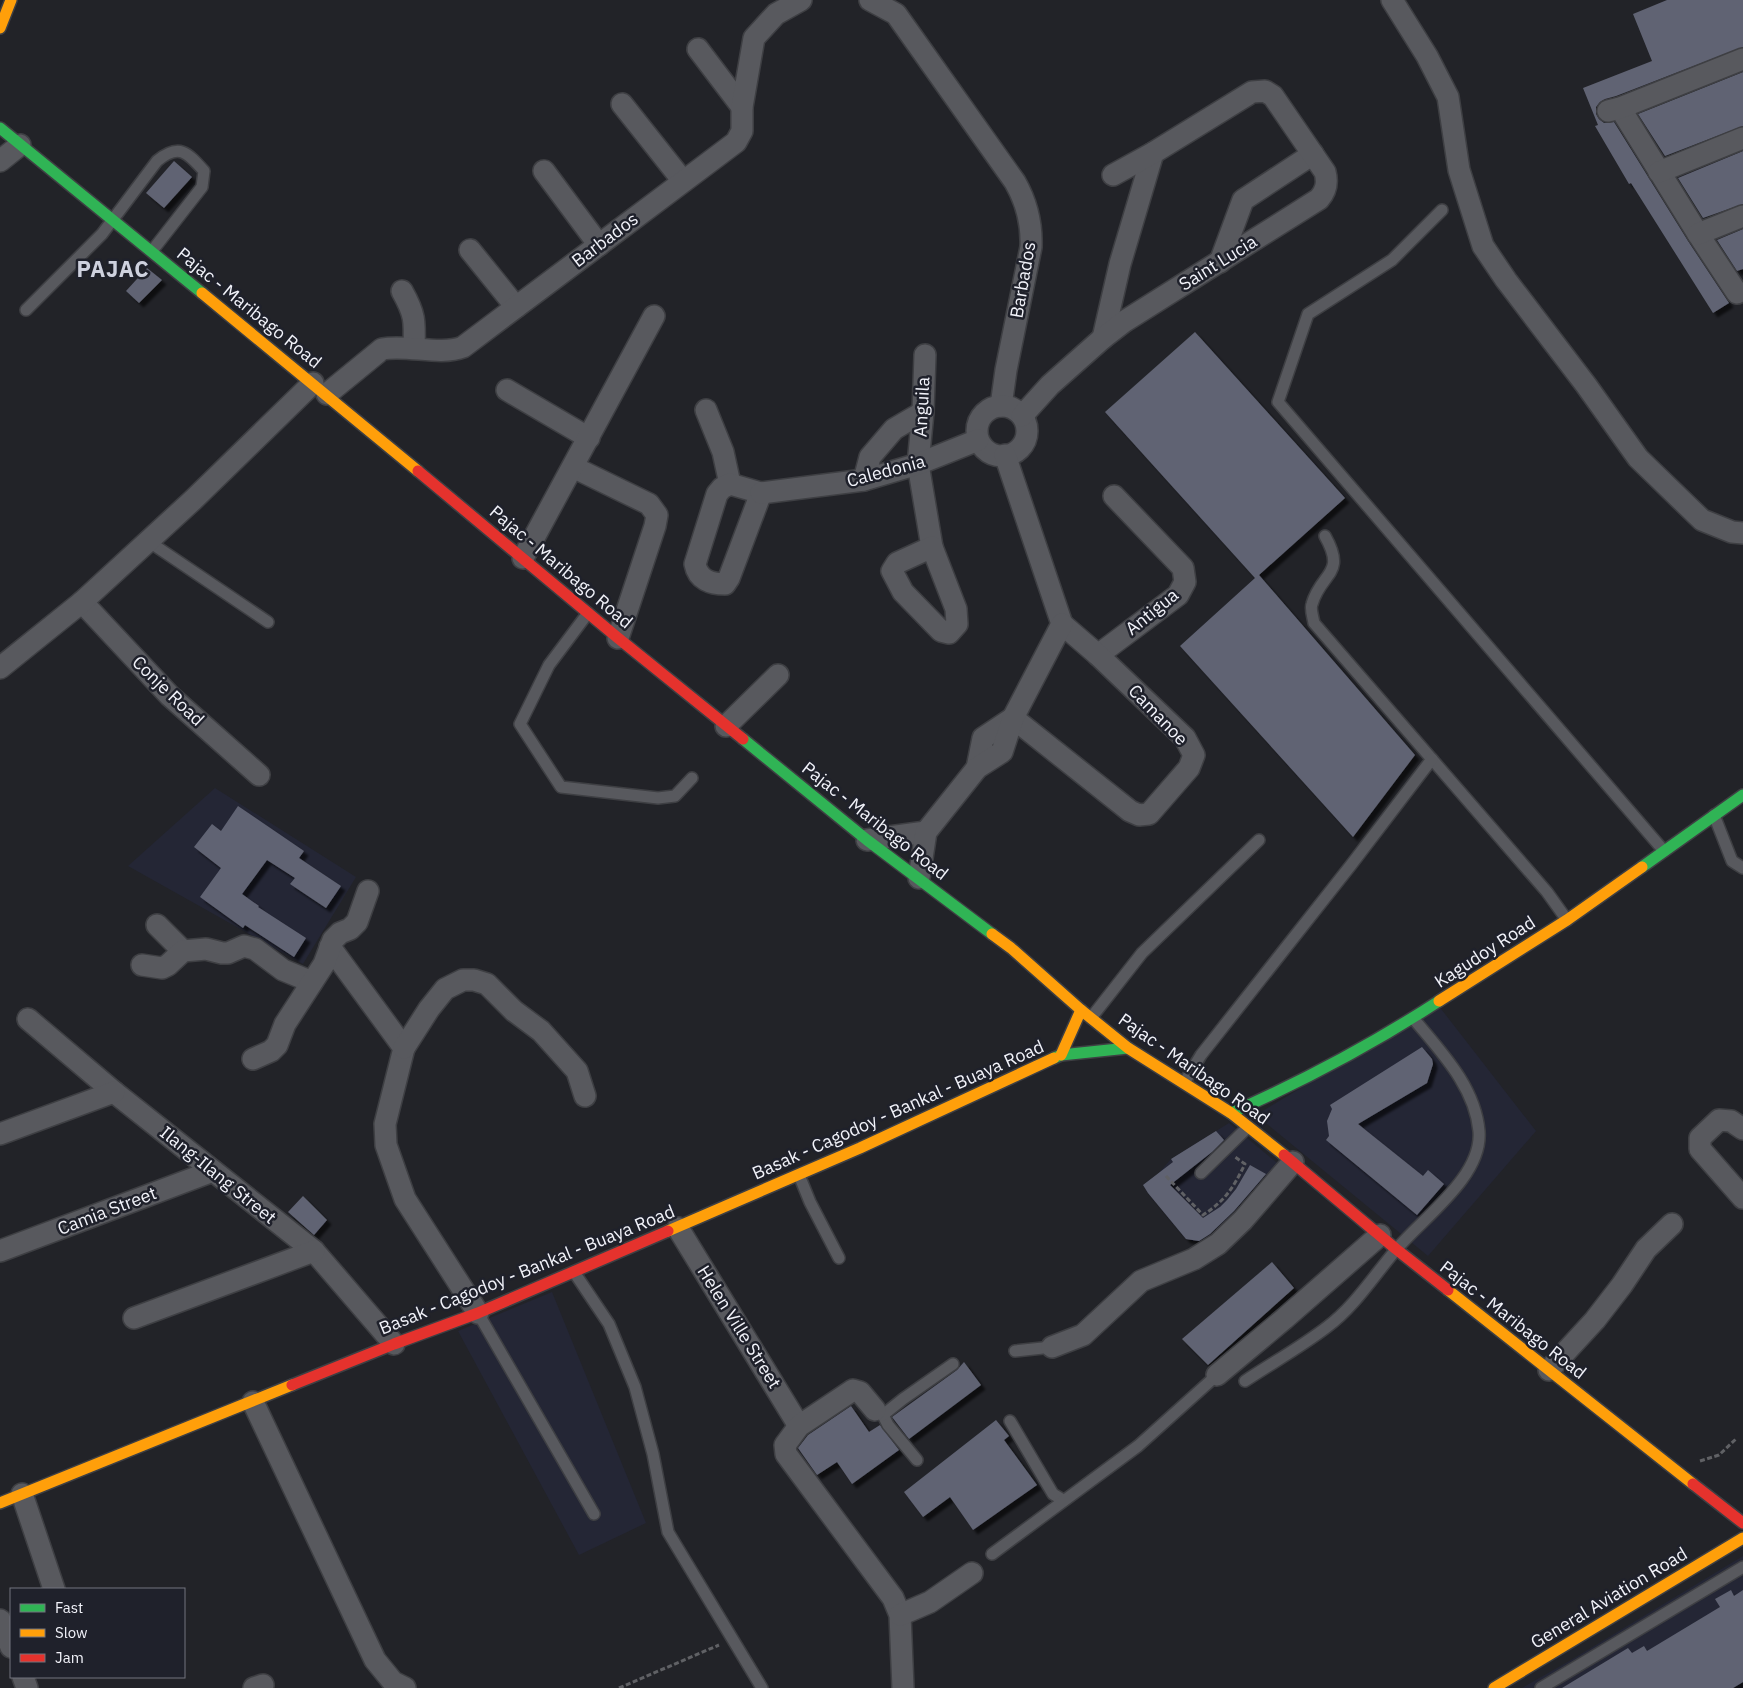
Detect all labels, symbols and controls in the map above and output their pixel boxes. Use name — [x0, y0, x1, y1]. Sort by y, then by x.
street label: Barbados — [567, 207, 642, 272]
street label: Saint Lucia — [1174, 229, 1261, 296]
street label: Barbados — [1004, 240, 1041, 320]
street label: Pajac - Maribago Road — [172, 242, 326, 373]
district label: PAJAC — [76, 254, 150, 283]
street label: Anguila — [908, 376, 935, 438]
street label: Caledonia — [844, 449, 928, 492]
street label: Pajac - Maribago Road — [485, 500, 638, 633]
street label: Antigua — [1120, 583, 1183, 640]
street label: Conje Road — [127, 651, 209, 731]
street label: Camanoe — [1124, 679, 1193, 750]
street label: Pajac - Maribago Road — [797, 756, 953, 885]
street label: Kagudoy Road — [1430, 910, 1539, 993]
street label: Pajac - Maribago Road — [1114, 1008, 1274, 1130]
street label: Basak - Cagodoy - Bankal - Buaya Road — [748, 1035, 1047, 1184]
street label: Ilang-Ilang Street — [155, 1121, 281, 1229]
street label: Camia Street — [54, 1181, 160, 1240]
street label: Basak - Cagodoy - Bankal - Buaya Road — [376, 1200, 678, 1340]
street label: Pajac - Maribago Road — [1435, 1255, 1591, 1384]
street label: Helen Ville Street — [692, 1261, 786, 1392]
street label: General Aviation Road — [1526, 1542, 1691, 1653]
legend — [10, 1588, 185, 1678]
text: Fast — [55, 1598, 83, 1617]
text: Slow — [55, 1623, 88, 1642]
text: Jam — [55, 1648, 84, 1667]

